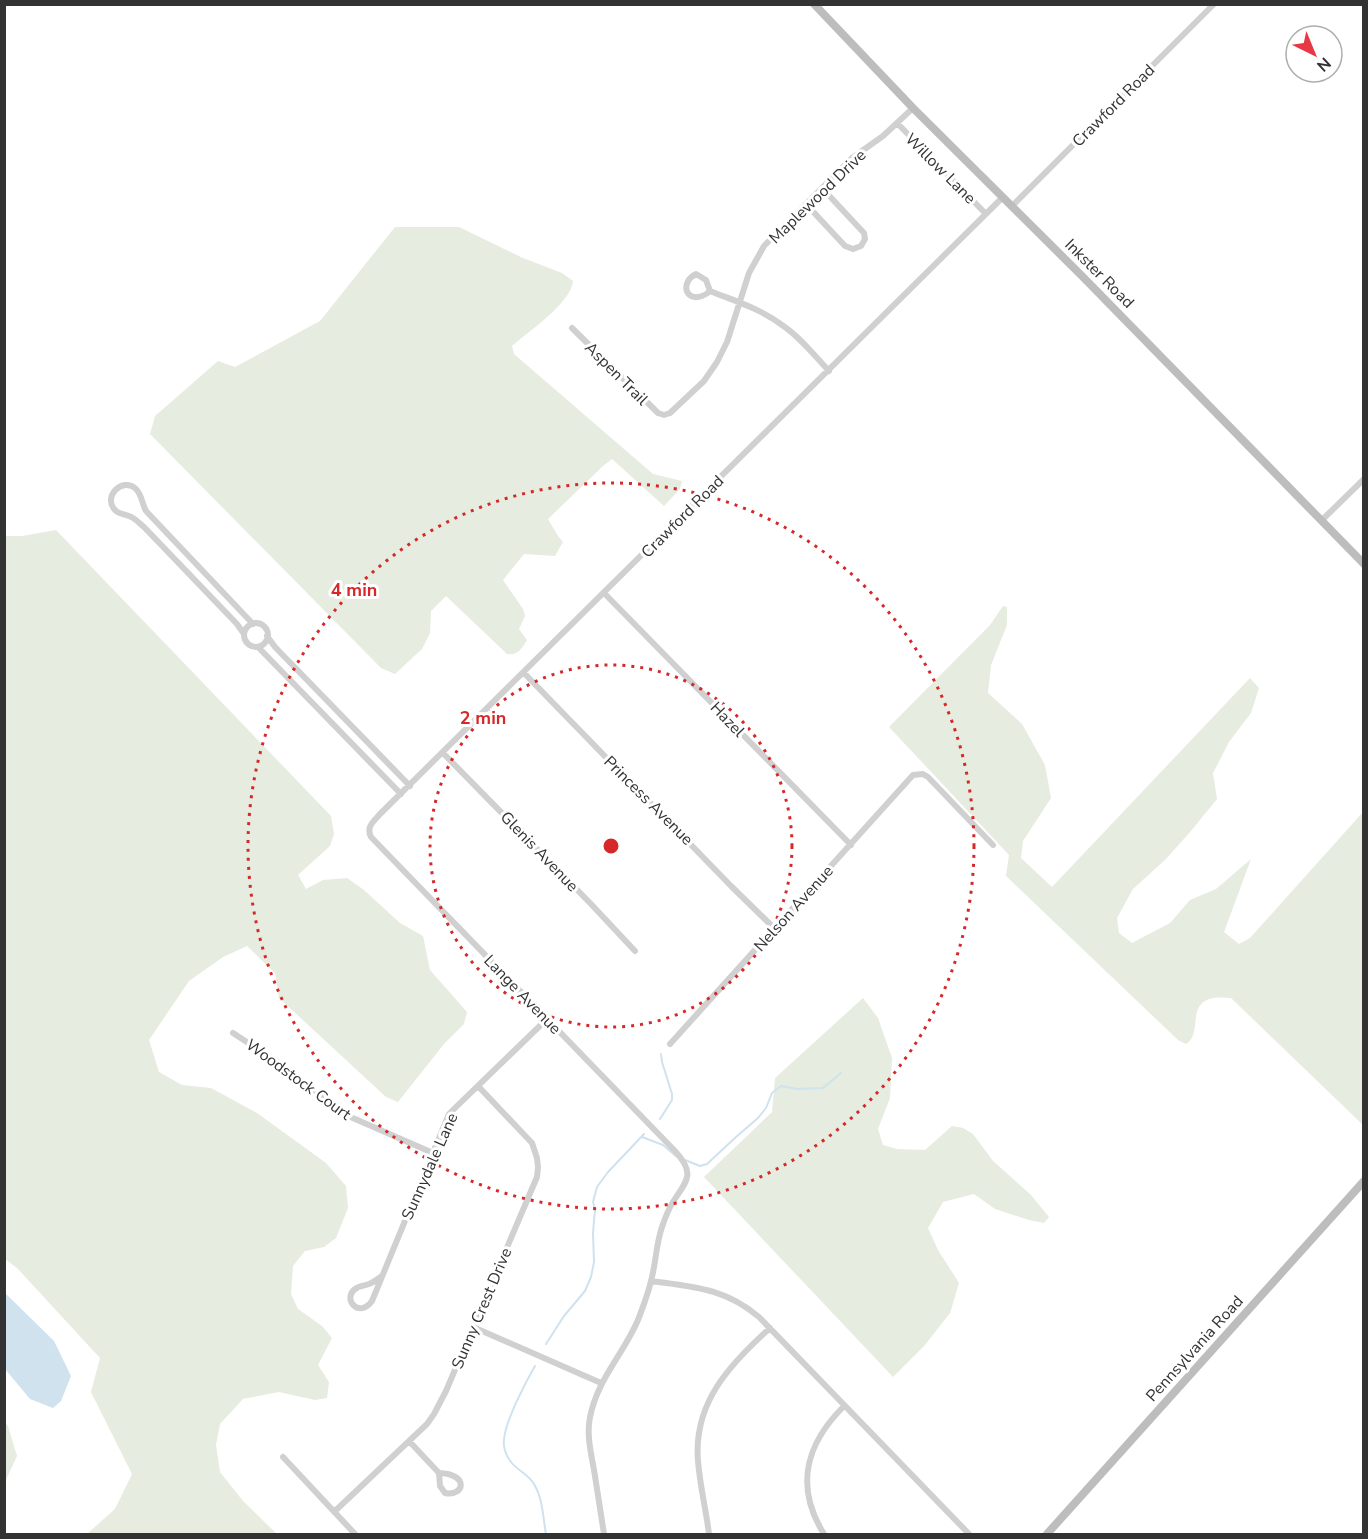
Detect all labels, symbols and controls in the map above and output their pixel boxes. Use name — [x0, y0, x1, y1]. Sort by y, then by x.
north arrow — [1284, 24, 1344, 84]
text: N — [1312, 52, 1335, 76]
street label: Crawford Road — [1068, 60, 1160, 152]
street label: Willow Lane — [900, 128, 981, 209]
street label: Maplewood Drive — [764, 145, 871, 249]
street label: Inkster Road — [1060, 234, 1139, 313]
street label: Aspen Trail — [580, 337, 653, 410]
street label: Crawford Road — [637, 471, 729, 563]
text: 4 min — [331, 578, 377, 602]
street label: Hazel — [705, 697, 750, 742]
text: 2 min — [460, 706, 506, 730]
street label: Princess Avenue — [599, 751, 698, 850]
street label: Glenis Avenue — [495, 807, 583, 897]
centre of rings — [601, 836, 621, 856]
street label: Nelson Avenue — [749, 861, 838, 957]
street label: Lange Avenue — [479, 950, 566, 1039]
street label: Woodstock Court — [241, 1034, 356, 1126]
street label: Sunnydale Lane — [397, 1109, 463, 1223]
street label: Sunny Crest Drive — [447, 1245, 517, 1372]
street label: Pennsylvania Road — [1141, 1291, 1248, 1407]

